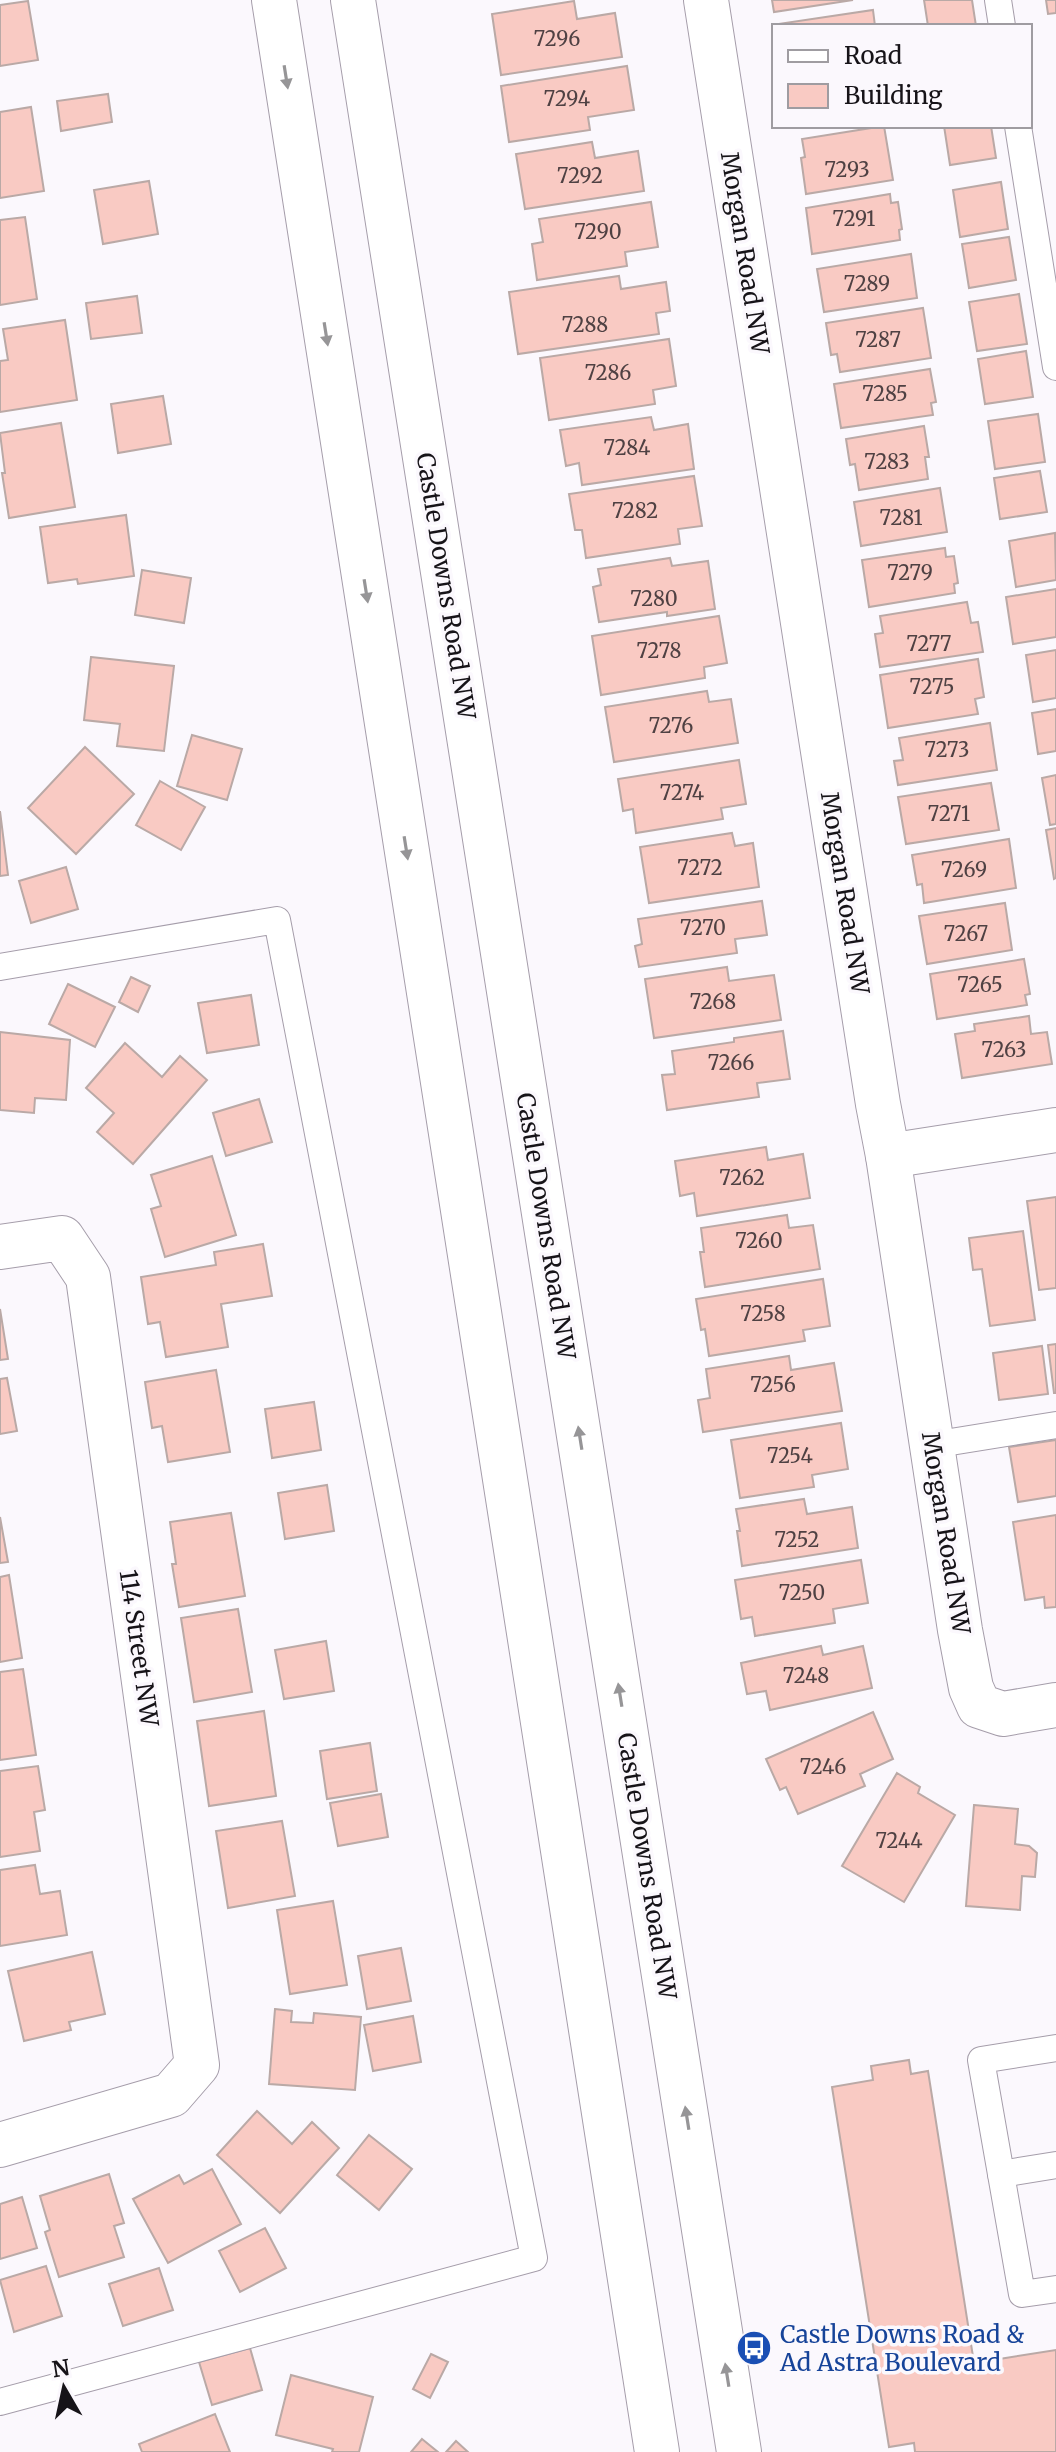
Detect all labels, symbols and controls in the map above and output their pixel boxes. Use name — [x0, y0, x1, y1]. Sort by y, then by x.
legend — [772, 24, 1032, 128]
house number: 7296 — [534, 26, 580, 51]
text: Road — [844, 40, 902, 71]
one-way arrow — [280, 65, 292, 90]
text: Building — [844, 80, 943, 111]
house number: 7294 — [544, 86, 590, 111]
street label: Morgan Road NW — [714, 150, 776, 357]
house number: 7293 — [824, 157, 870, 182]
house number: 7292 — [557, 163, 603, 188]
house number: 7291 — [833, 206, 875, 231]
house number: 7290 — [574, 219, 622, 244]
house number: 7289 — [844, 271, 890, 296]
house number: 7288 — [562, 312, 608, 337]
one-way arrow — [320, 322, 333, 347]
house number: 7287 — [855, 327, 901, 352]
house number: 7286 — [585, 360, 631, 385]
house number: 7285 — [862, 381, 908, 406]
house number: 7284 — [604, 435, 650, 460]
house number: 7283 — [864, 449, 910, 474]
street label: Castle Downs Road NW — [410, 450, 483, 723]
house number: 7282 — [612, 498, 658, 523]
house number: 7281 — [879, 505, 923, 530]
house number: 7279 — [887, 560, 933, 585]
one-way arrow — [360, 579, 373, 604]
house number: 7280 — [630, 586, 678, 611]
house number: 7277 — [906, 631, 952, 656]
house number: 7278 — [636, 638, 682, 663]
house number: 7275 — [910, 674, 954, 699]
house number: 7276 — [649, 713, 693, 738]
house number: 7273 — [925, 737, 969, 762]
house number: 7274 — [660, 780, 704, 805]
street label: Morgan Road NW — [814, 790, 876, 997]
house number: 7271 — [928, 801, 970, 826]
one-way arrow — [400, 836, 413, 861]
house number: 7272 — [677, 855, 723, 880]
house number: 7269 — [941, 857, 987, 882]
house number: 7270 — [680, 915, 726, 940]
house number: 7267 — [944, 921, 988, 946]
house number: 7265 — [957, 972, 1003, 997]
house number: 7268 — [690, 989, 736, 1014]
house number: 7263 — [982, 1037, 1026, 1062]
house number: 7266 — [708, 1050, 754, 1075]
street label: Castle Downs Road NW — [510, 1090, 583, 1363]
house number: 7262 — [719, 1165, 765, 1190]
house number: 7260 — [735, 1228, 783, 1253]
house number: 7258 — [740, 1301, 786, 1326]
house number: 7256 — [750, 1372, 796, 1397]
one-way arrow — [573, 1426, 586, 1451]
street label: Morgan Road NW — [915, 1430, 977, 1637]
house number: 7254 — [767, 1443, 813, 1468]
house number: 7252 — [775, 1527, 819, 1552]
street label: 114 Street NW — [113, 1568, 165, 1729]
house number: 7250 — [779, 1580, 825, 1605]
house number: 7248 — [783, 1663, 829, 1688]
one-way arrow — [613, 1682, 626, 1707]
street label: Castle Downs Road NW — [611, 1730, 684, 2003]
house number: 7246 — [800, 1754, 846, 1779]
house number: 7244 — [875, 1828, 923, 1853]
one-way arrow — [680, 2105, 693, 2130]
place label: Castle Downs Road & Ad Astra Boulevard — [779, 2319, 1024, 2378]
bus stop icon: Castle Downs Road & Ad Astra Boulevard — [735, 2329, 773, 2367]
north arrow — [24, 2348, 104, 2428]
text: N — [50, 2353, 72, 2383]
one-way arrow — [720, 2362, 733, 2387]

